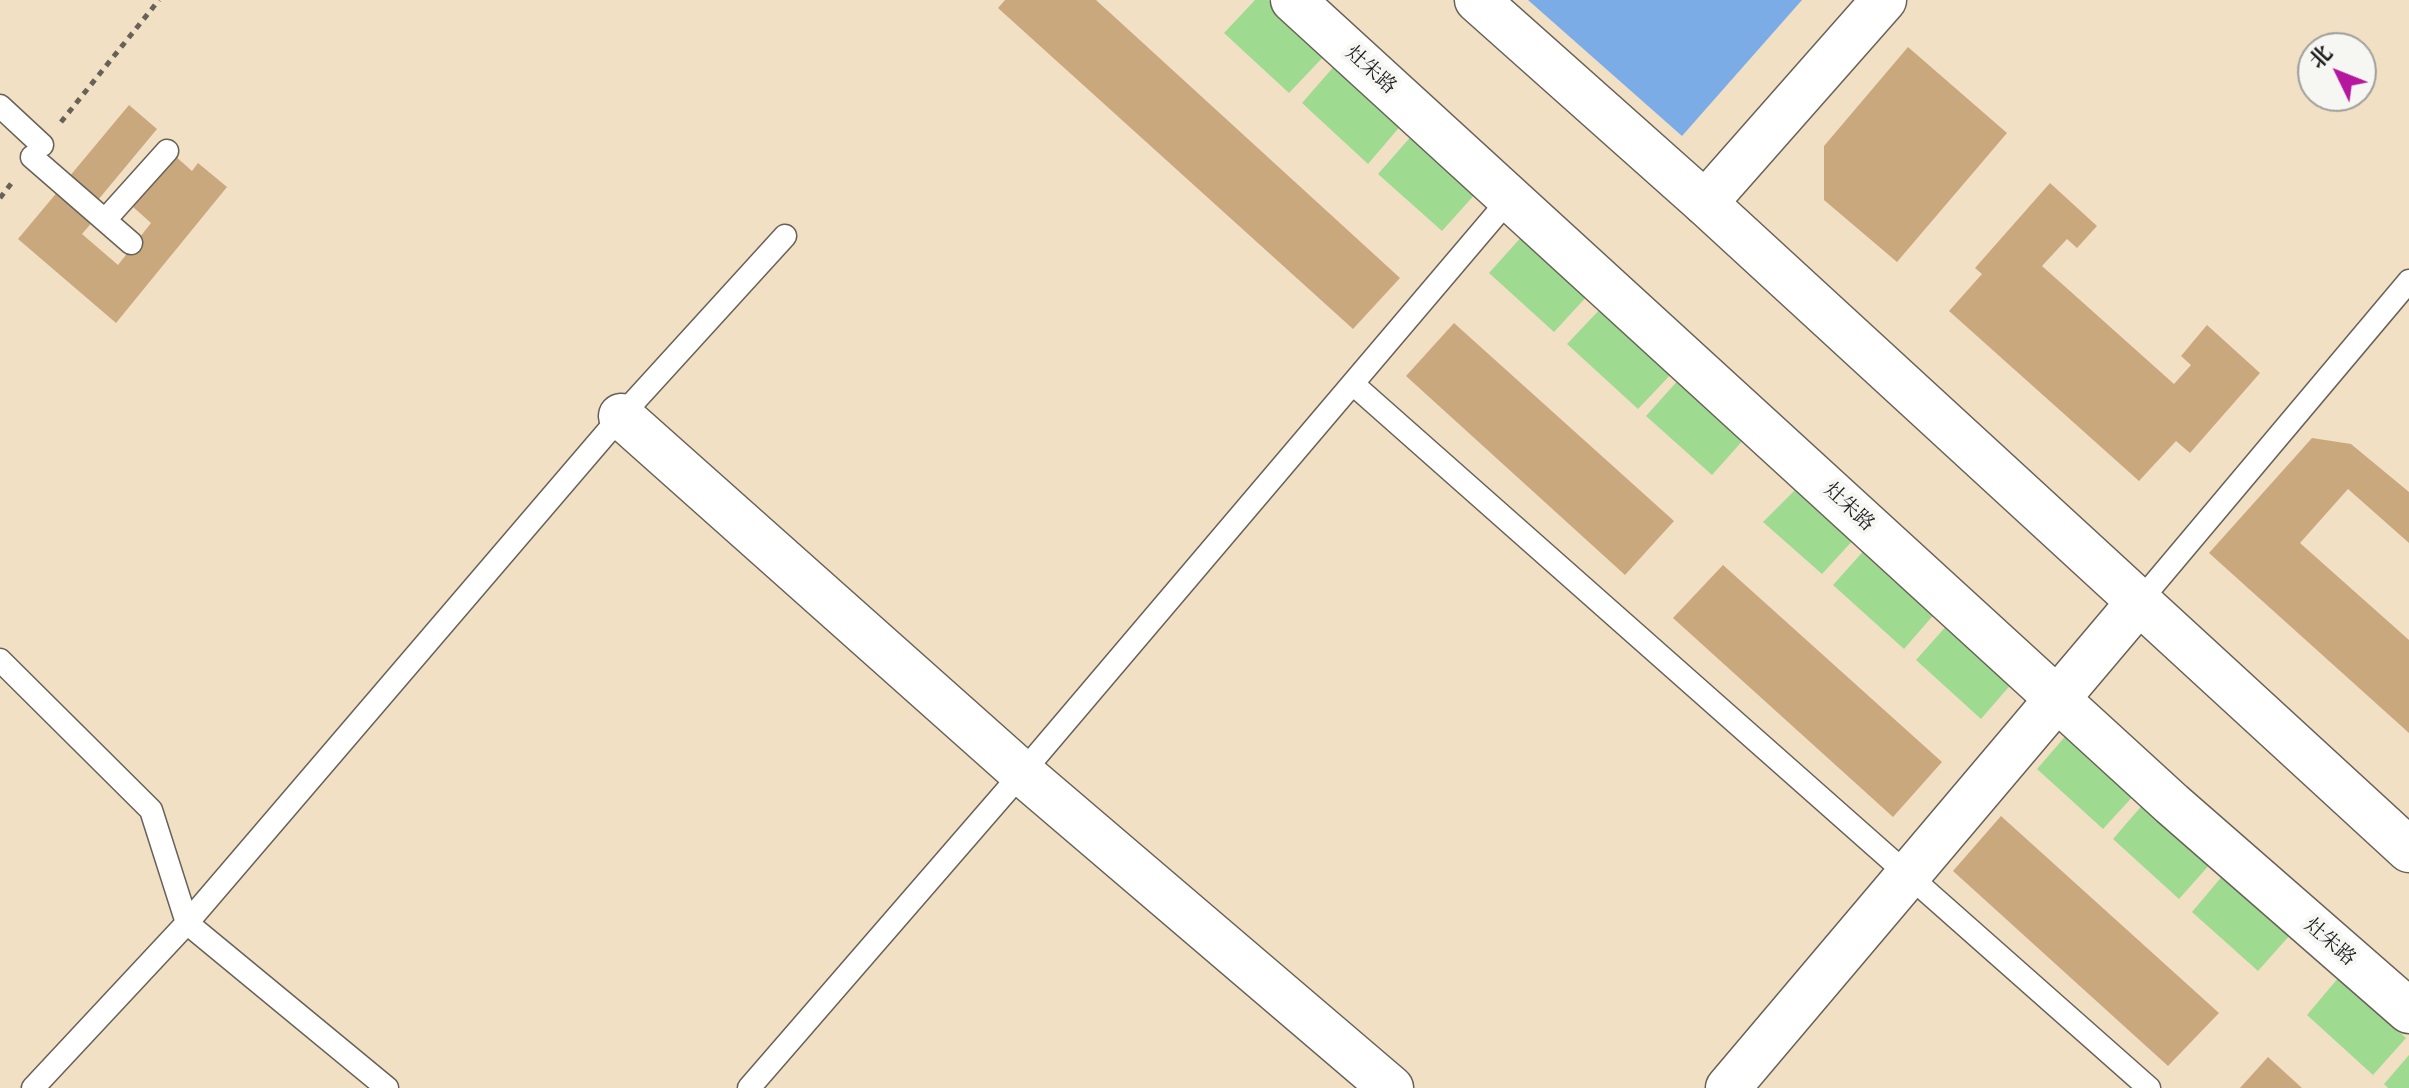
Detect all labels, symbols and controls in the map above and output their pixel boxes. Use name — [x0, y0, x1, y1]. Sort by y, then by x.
north arrow — [2297, 32, 2377, 112]
text: 北 — [2303, 39, 2338, 74]
street label: 灶朱路 — [1341, 41, 1401, 99]
street label: 灶朱路 — [1819, 478, 1879, 536]
street label: 灶朱路 — [2299, 913, 2361, 971]

